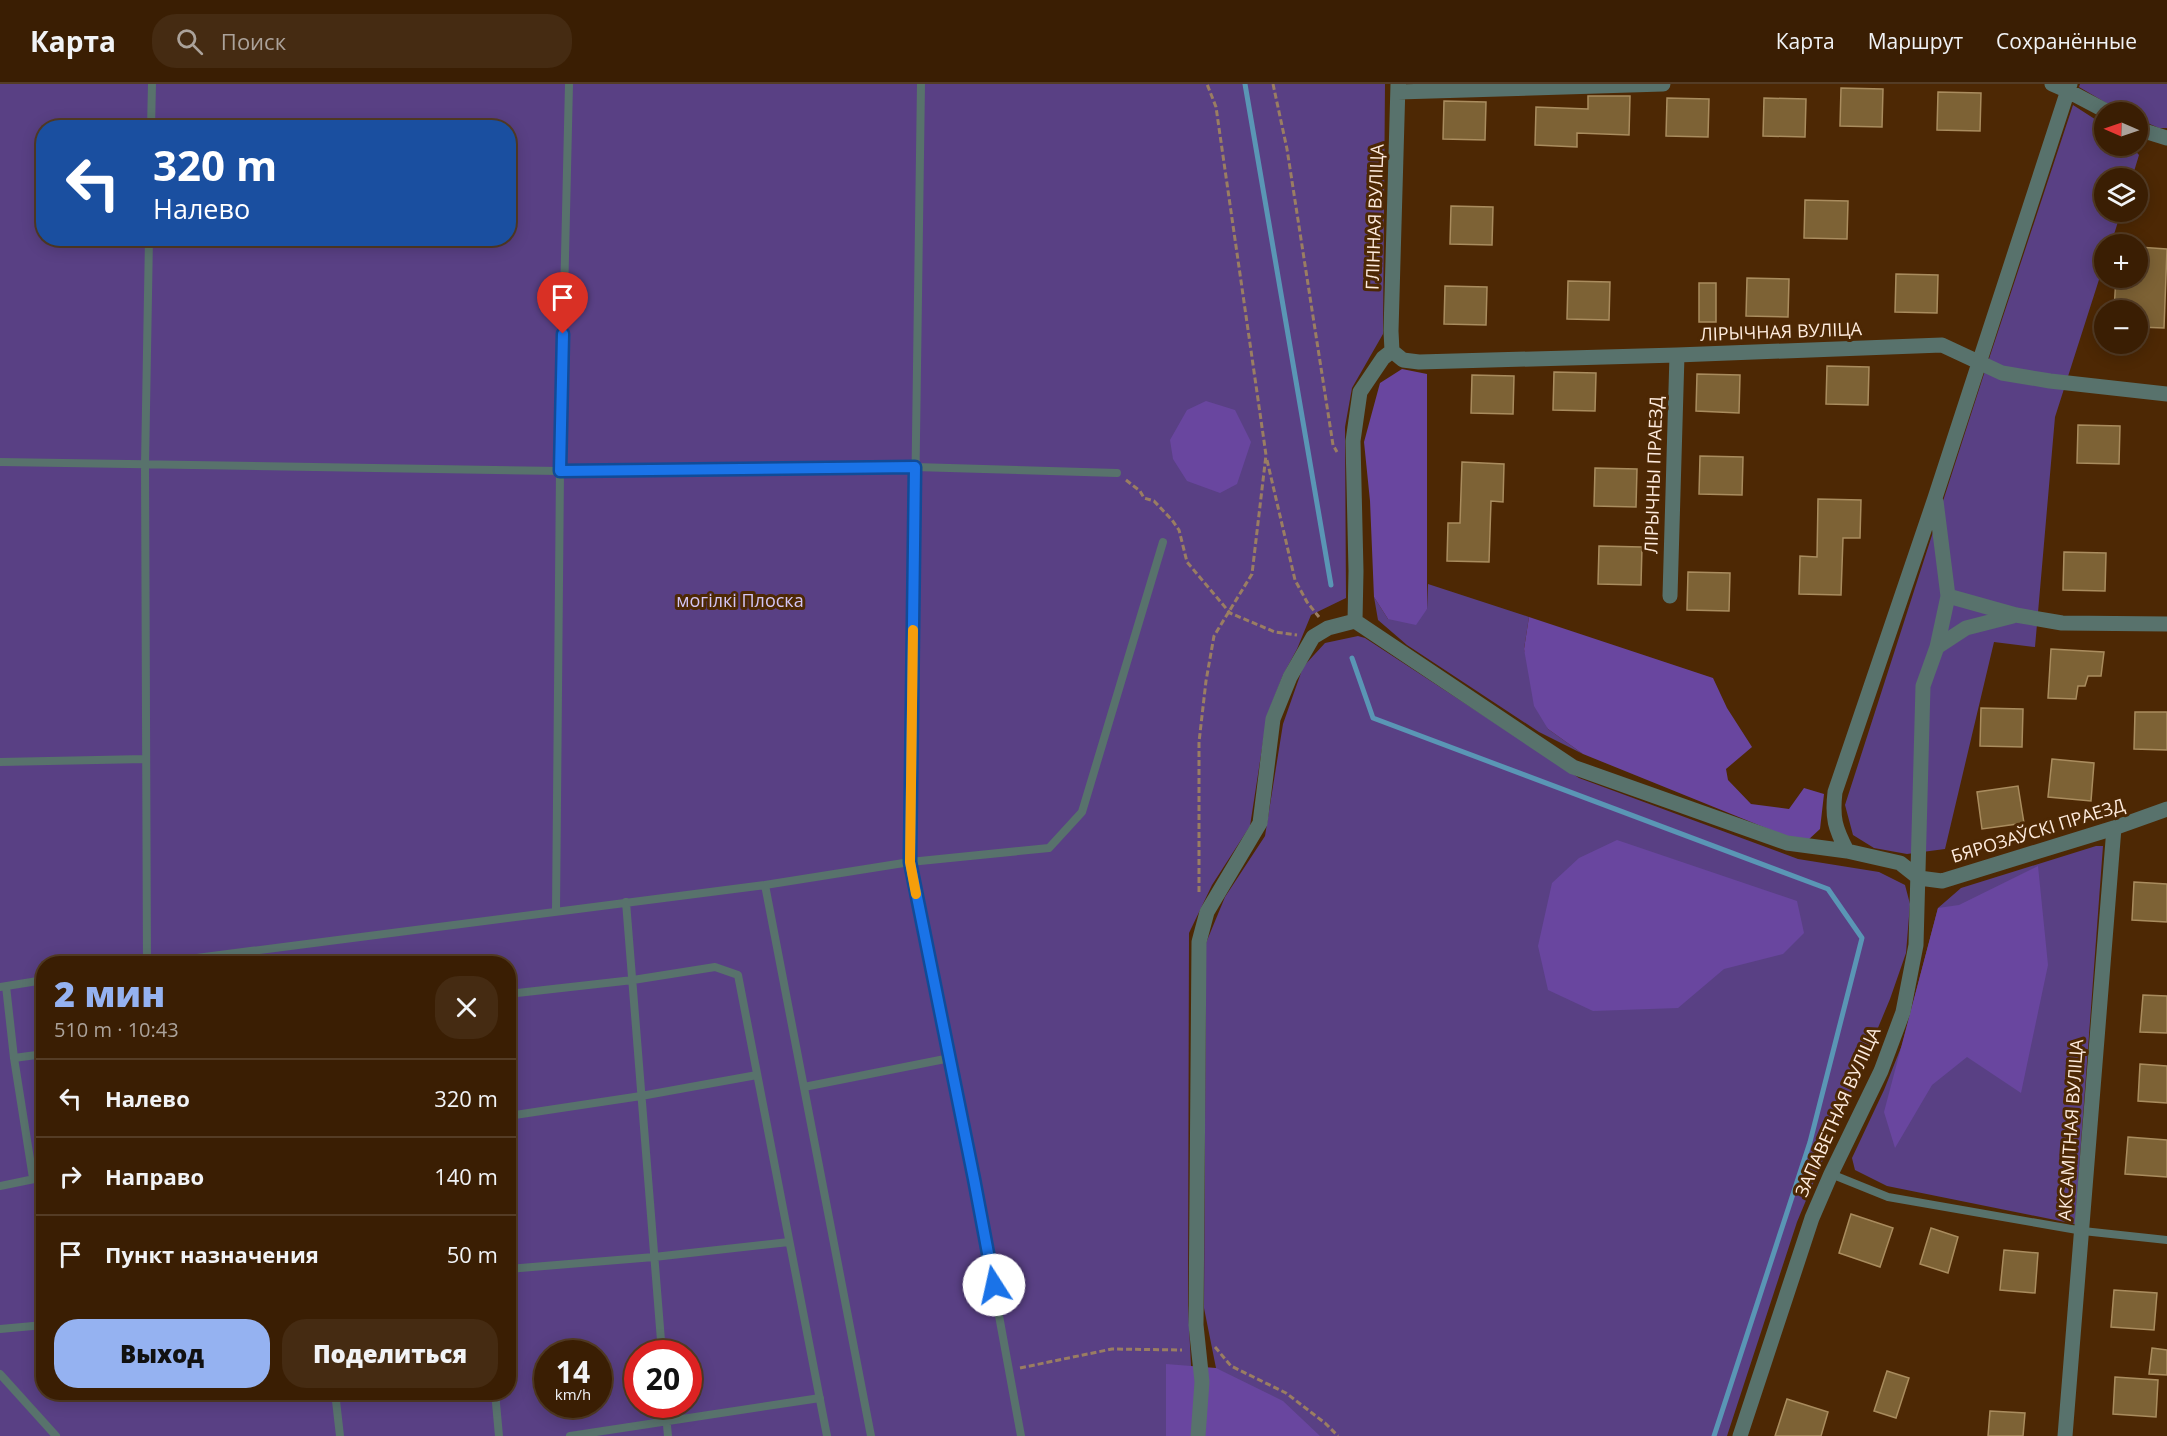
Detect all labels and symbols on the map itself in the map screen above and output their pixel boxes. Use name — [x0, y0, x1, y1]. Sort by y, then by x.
north arrow — [2094, 102, 2148, 156]
street label: ГЛІННАЯ ВУЛІЦА — [1359, 143, 1389, 290]
pin — [537, 272, 588, 334]
street label: ЛІРЫЧНАЯ ВУЛІЦА — [1700, 316, 1863, 346]
street label: ЛІРЫЧНЫ ПРАЕЗД — [1638, 396, 1668, 554]
park label: могілкі Плоска — [676, 588, 804, 612]
street label: БЯРОЗАЎСКІ ПРАЕЗД — [1948, 792, 2127, 868]
street label: ЗАПАВЕТНАЯ ВУЛІЦА — [1789, 1022, 1886, 1200]
street label: АКСАМІТНАЯ ВУЛІЦА — [2052, 1038, 2088, 1222]
position arrow — [962, 1253, 1026, 1317]
speed limit sign: 20 — [624, 1340, 702, 1418]

